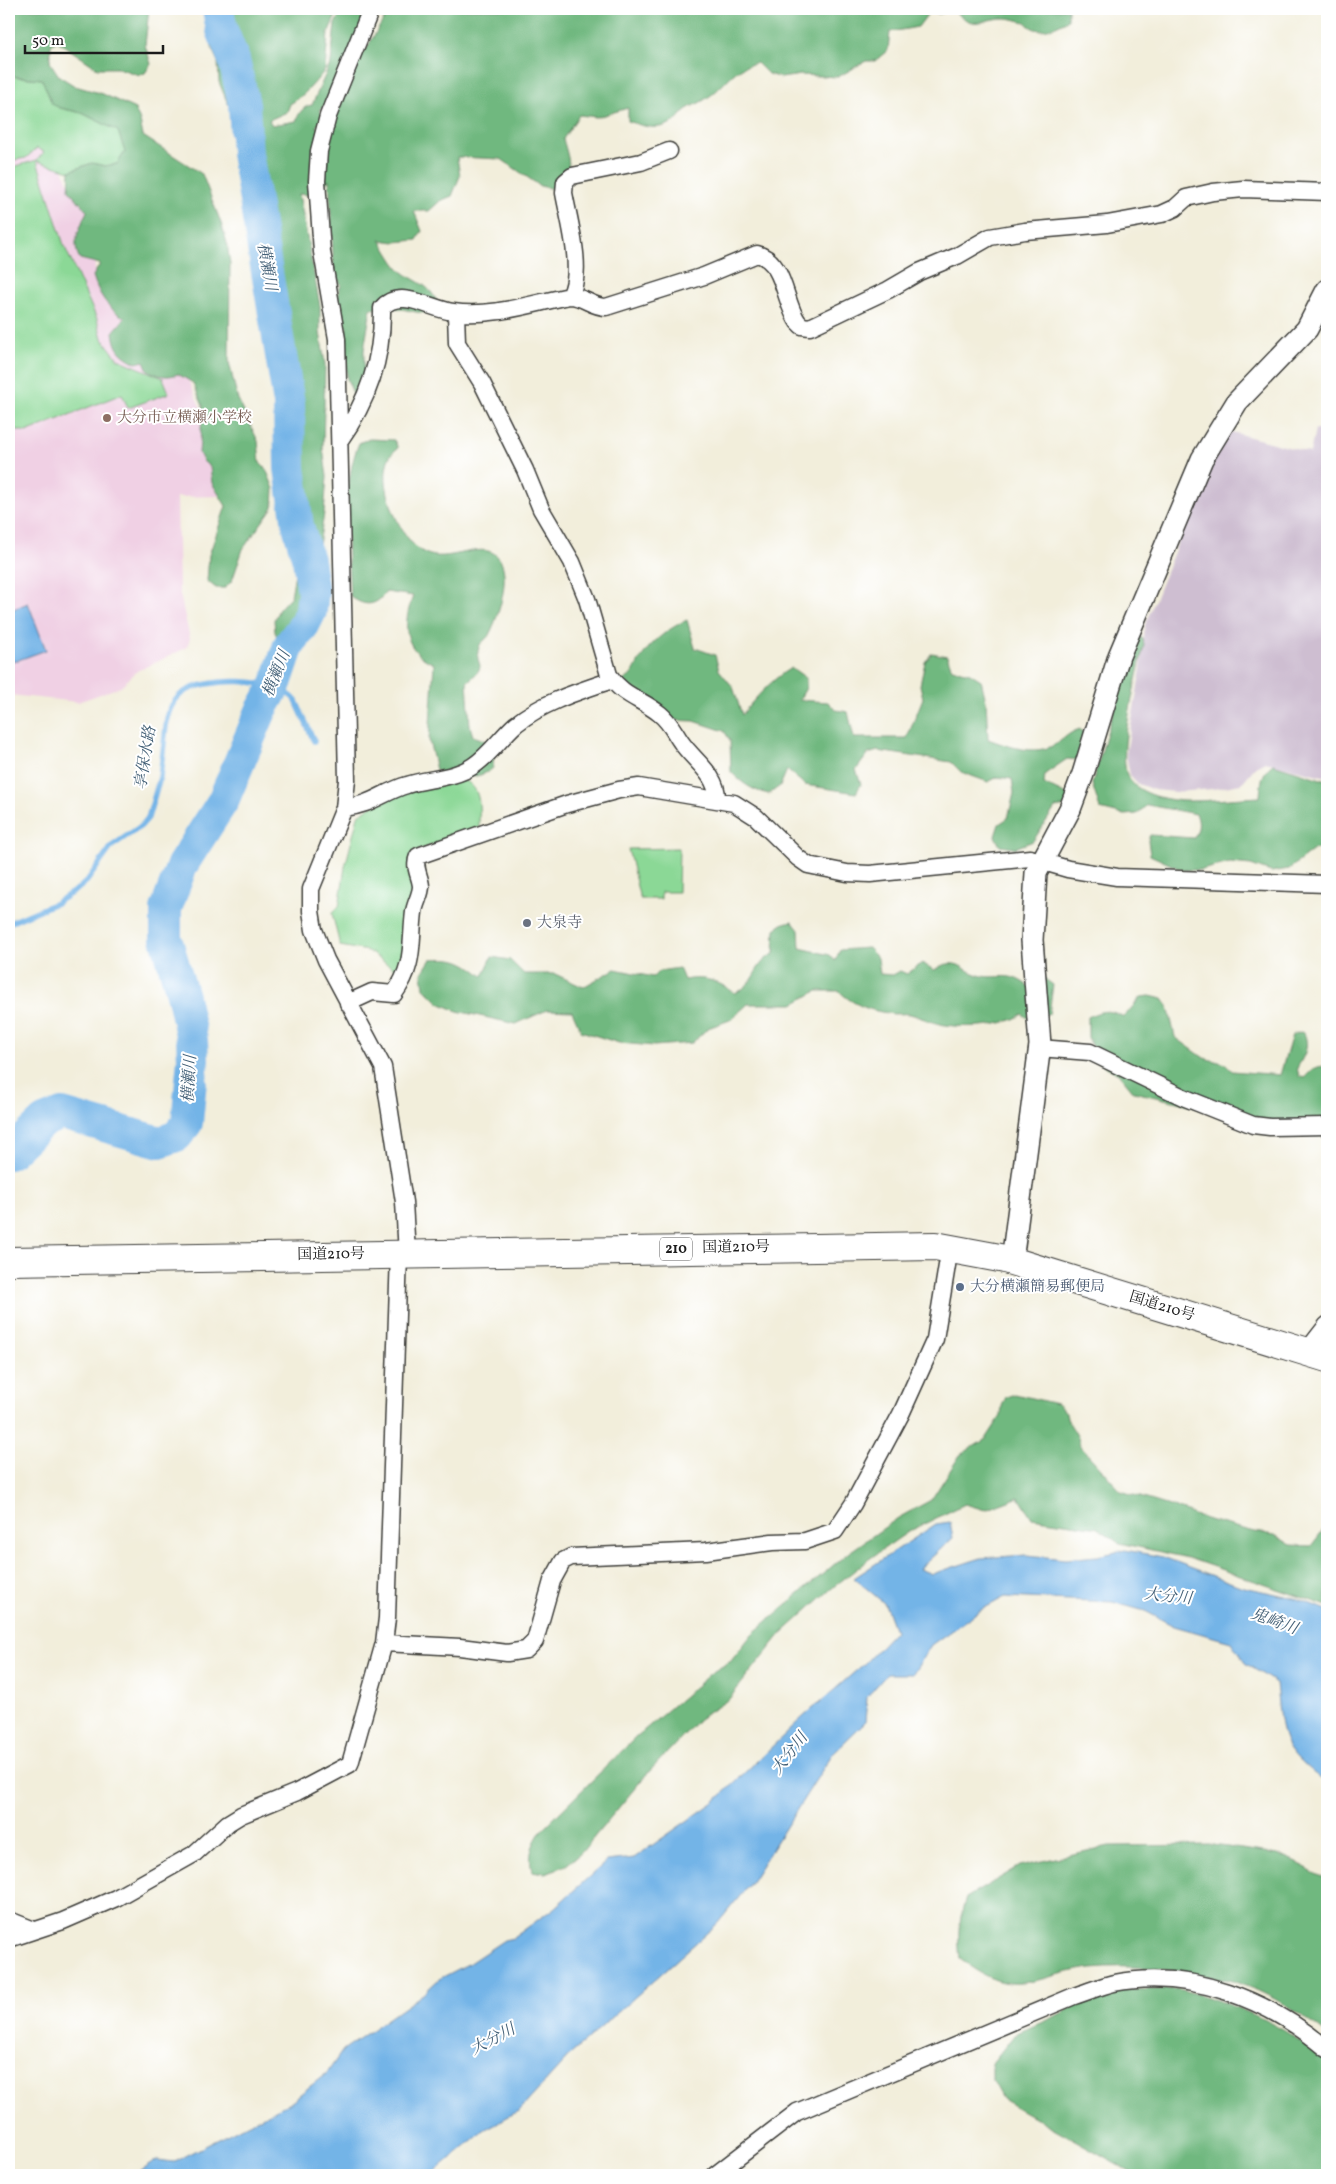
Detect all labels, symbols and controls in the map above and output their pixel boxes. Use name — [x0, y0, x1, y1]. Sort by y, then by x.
scale bar — [25, 22, 162, 54]
text: 50 m — [32, 31, 64, 52]
water label: 横瀬川 — [251, 241, 281, 295]
place label: 大分市立横瀬小学校 — [117, 408, 252, 429]
marker: 大分市立横瀬小学校 — [101, 412, 113, 424]
water label: 横瀬川 — [258, 646, 297, 700]
water label: 享保水路 — [130, 724, 162, 791]
place label: 大泉寺 — [537, 913, 582, 934]
marker: 大泉寺 — [521, 917, 533, 929]
water label: 横瀬川 — [178, 1052, 202, 1104]
street label: 国道210号 — [702, 1237, 770, 1259]
road number: 210 — [660, 1238, 692, 1260]
street label: 国道210号 — [297, 1244, 365, 1266]
place label: 大分横瀬簡易郵便局 — [970, 1277, 1105, 1298]
marker: 大分横瀬簡易郵便局 — [954, 1281, 966, 1293]
street label: 国道210号 — [1126, 1287, 1198, 1327]
water label: 大分川 — [1143, 1584, 1195, 1611]
water label: 鬼崎川 — [1248, 1603, 1302, 1641]
water label: 大分川 — [767, 1727, 815, 1780]
water label: 大分川 — [467, 2018, 521, 2061]

